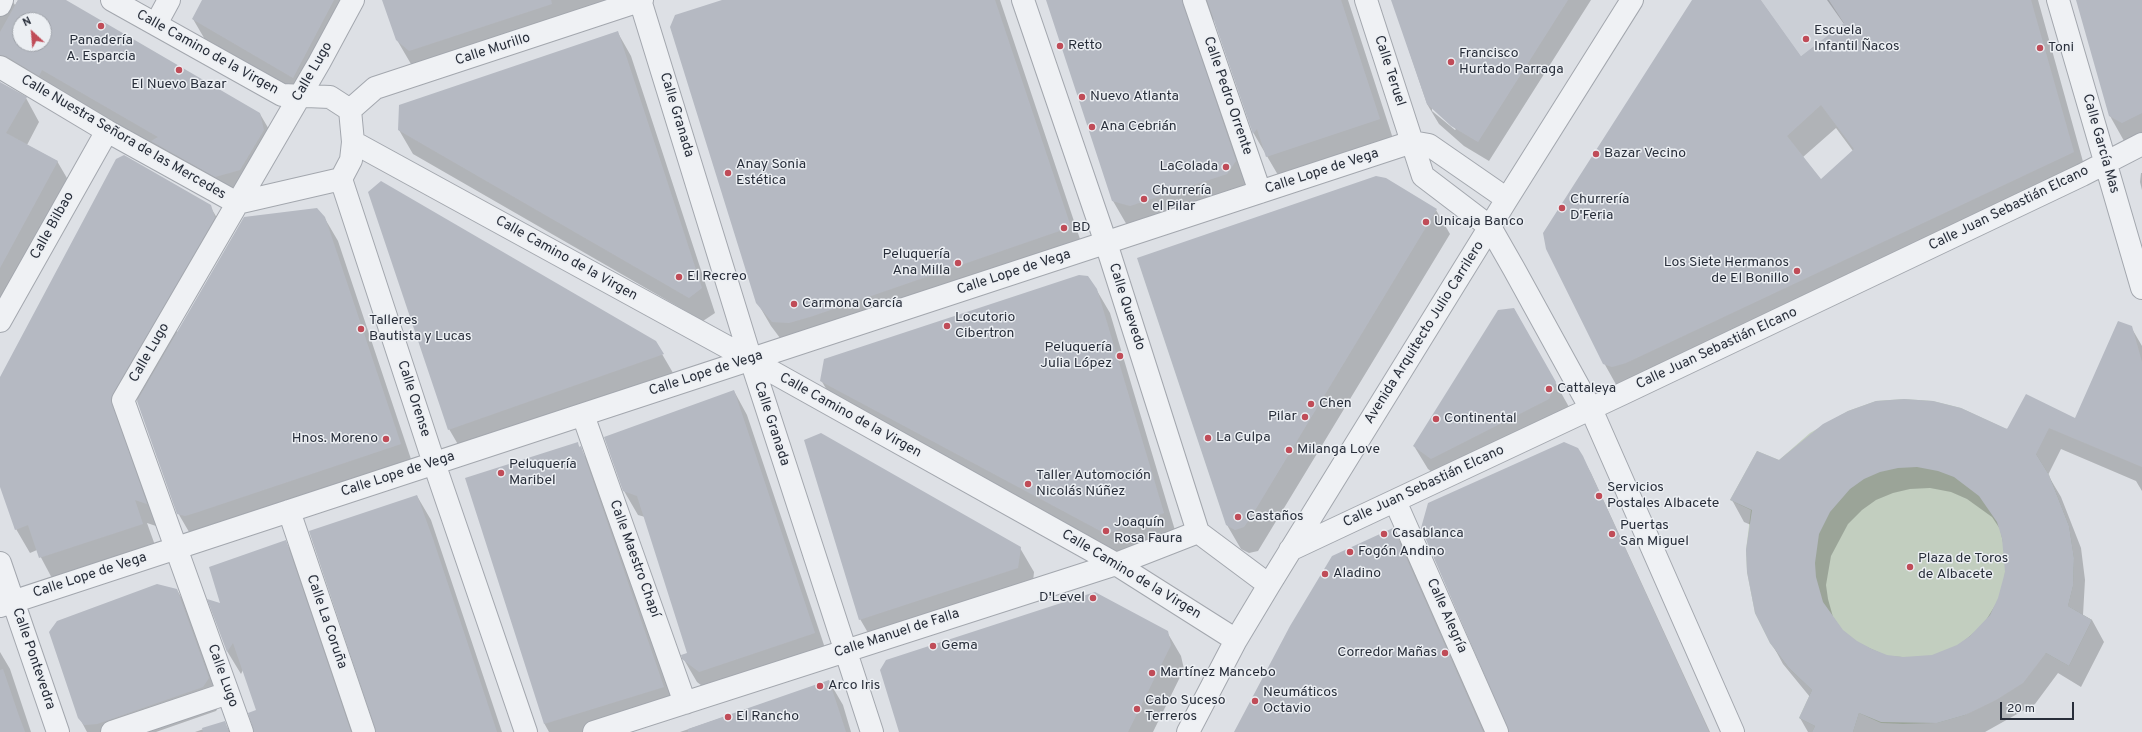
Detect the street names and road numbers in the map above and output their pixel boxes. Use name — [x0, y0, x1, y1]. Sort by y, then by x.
street label: Calle Camino de la Virgen — [133, 7, 281, 99]
street label: Calle Murillo — [453, 30, 533, 70]
street label: Calle Teruel — [1370, 33, 1408, 109]
street label: Calle Pedro Orrente — [1199, 35, 1255, 157]
street label: Calle Lugo — [289, 39, 337, 105]
street label: Calle Granada — [655, 71, 697, 159]
street label: Calle Nuestra Señora de las Mercedes — [17, 72, 229, 204]
street label: Calle García Mas — [2078, 92, 2122, 196]
street label: Calle Lope de Vega — [1263, 146, 1381, 198]
street label: Calle Juan Sebastián Elcano — [1926, 163, 2092, 255]
street label: Calle Bilbao — [28, 189, 78, 263]
street label: Calle Camino de la Virgen — [492, 213, 640, 305]
street label: Avenida Arquitecto Julio Carrilero — [1362, 238, 1488, 428]
street label: Calle Lope de Vega — [955, 247, 1073, 299]
street label: Calle Quevedo — [1104, 261, 1148, 353]
street label: Calle Juan Sebastián Elcano — [1634, 304, 1800, 394]
street label: Calle Lugo — [126, 320, 174, 386]
street label: Calle Lope de Vega — [647, 348, 765, 400]
street label: Calle Orense — [393, 359, 433, 439]
street label: Calle Camino de la Virgen — [776, 370, 924, 462]
street label: Calle Granada — [749, 380, 793, 468]
street label: Calle Juan Sebastián Elcano — [1341, 442, 1507, 532]
street label: Calle Lope de Vega — [339, 449, 457, 501]
street label: Calle Maestro Chapí — [605, 498, 663, 620]
street label: Calle Camino de la Virgen — [1058, 527, 1204, 623]
street label: Calle Lope de Vega — [31, 550, 149, 602]
street label: Calle La Coruña — [302, 573, 350, 671]
street label: Calle Alegría — [1422, 576, 1470, 656]
street label: Calle Pontevedra — [8, 606, 58, 712]
street label: Calle Manuel de Falla — [832, 606, 962, 662]
street label: Calle Lugo — [203, 642, 241, 710]

